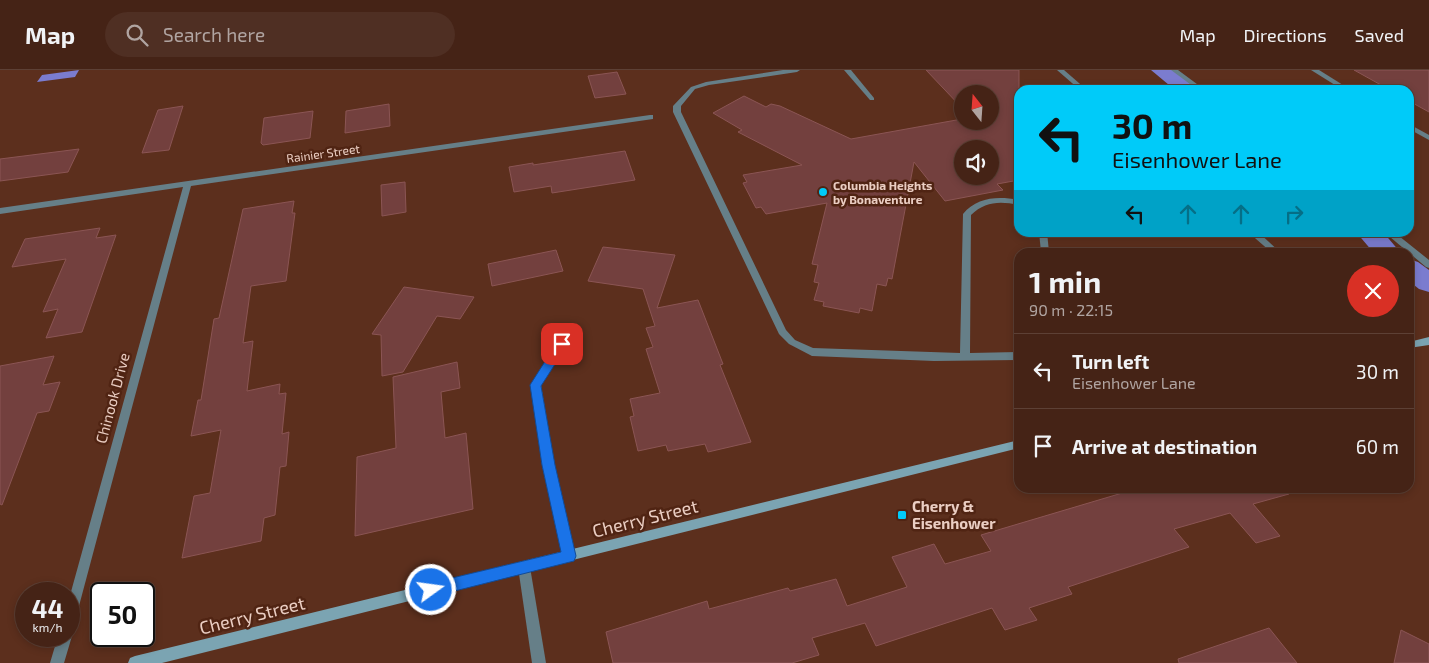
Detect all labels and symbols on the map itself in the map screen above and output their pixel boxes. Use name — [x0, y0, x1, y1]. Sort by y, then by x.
north arrow — [954, 85, 999, 130]
street label: Rainier Street — [285, 141, 361, 165]
place label: Columbia Heights by Bonaventure — [833, 178, 932, 207]
marker: Columbia Heights by Bonaventure — [817, 186, 829, 198]
pin — [541, 323, 583, 365]
street label: Chinook Drive — [91, 351, 133, 445]
street label: Cherry Street — [590, 494, 700, 542]
place label: Cherry & Eisenhower — [912, 497, 996, 532]
marker: Cherry & Eisenhower — [896, 509, 908, 521]
position arrow — [404, 563, 456, 615]
speed limit sign: 50 — [90, 582, 155, 647]
street label: Cherry Street — [197, 591, 307, 639]

